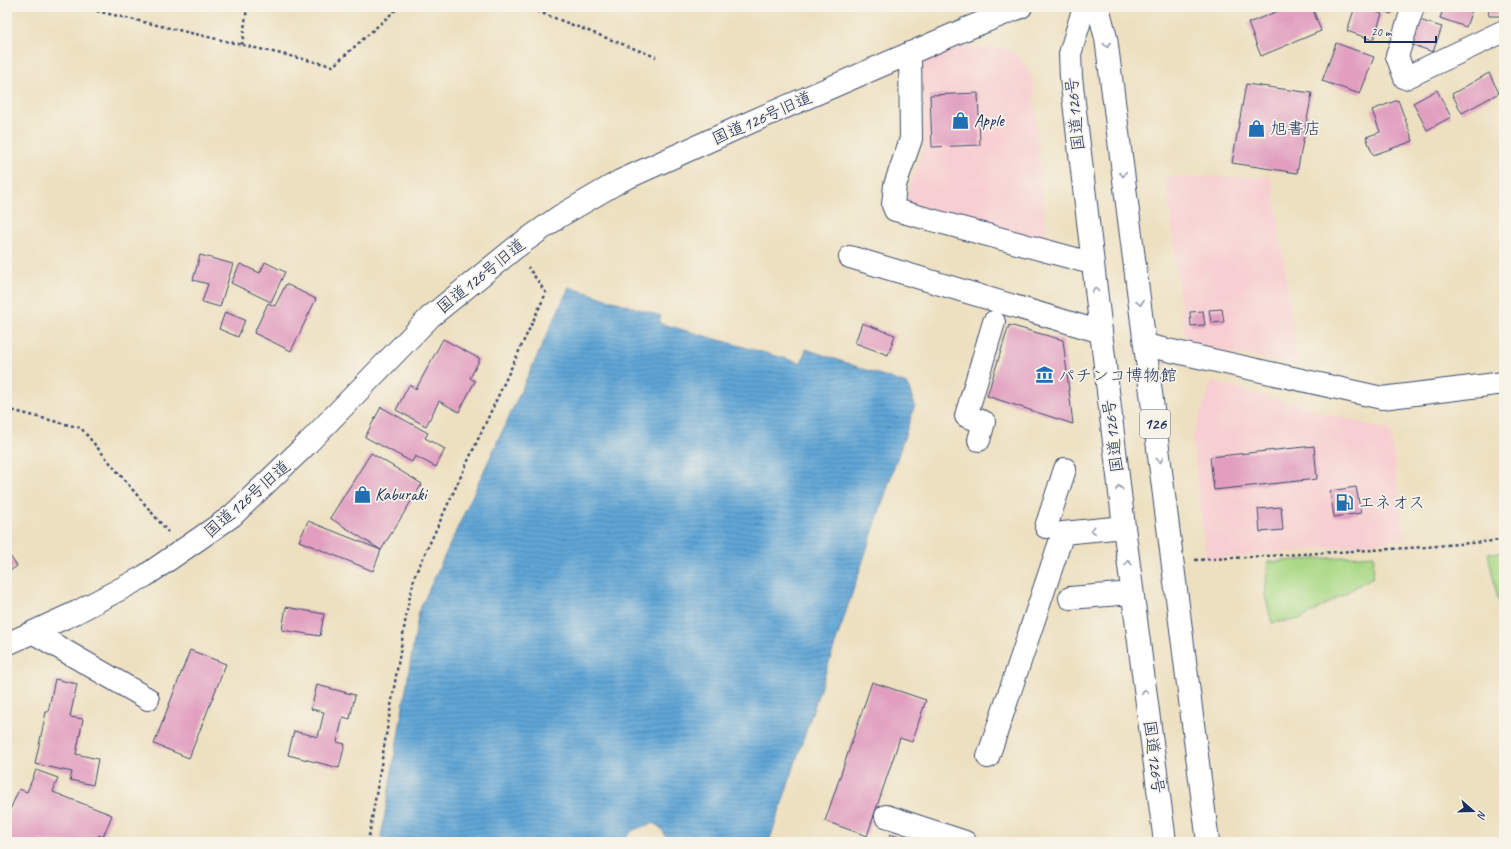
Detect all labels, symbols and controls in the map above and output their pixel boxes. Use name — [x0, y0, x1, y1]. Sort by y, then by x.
scale bar — [1365, 18, 1436, 44]
text: 20 m — [1371, 24, 1393, 40]
one-way arrow — [1102, 42, 1111, 48]
street label: 国道126号 — [1061, 76, 1089, 152]
street label: 国道126号旧道 — [708, 86, 816, 150]
shop icon: Apple — [951, 110, 971, 130]
place label: Apple — [974, 110, 1005, 131]
shop icon: 旭書店 — [1247, 118, 1267, 138]
place label: 旭書店 — [1270, 118, 1321, 139]
one-way arrow — [1118, 171, 1127, 177]
street label: 国道126号旧道 — [432, 234, 530, 318]
one-way arrow — [1091, 287, 1100, 293]
one-way arrow — [1135, 300, 1144, 306]
museum icon: パチンコ博物館 — [1035, 365, 1055, 385]
place label: パチンコ博物館 — [1058, 365, 1177, 386]
street label: 国道126号 — [1098, 398, 1128, 474]
road number: 126 — [1140, 410, 1170, 438]
street label: 国道126号旧道 — [199, 456, 295, 542]
one-way arrow — [1155, 457, 1164, 463]
shop icon: Kaburaki — [352, 484, 372, 504]
place label: Kaburaki — [375, 484, 428, 505]
one-way arrow — [1115, 485, 1124, 491]
fuel station icon: エネオス — [1335, 492, 1355, 512]
place label: エネオス — [1358, 492, 1425, 513]
one-way arrow — [1090, 525, 1096, 534]
one-way arrow — [1124, 560, 1133, 566]
one-way arrow — [1141, 689, 1150, 695]
street label: 国道126号 — [1139, 719, 1169, 795]
north arrow — [1453, 791, 1493, 831]
text: N — [1474, 809, 1490, 822]

